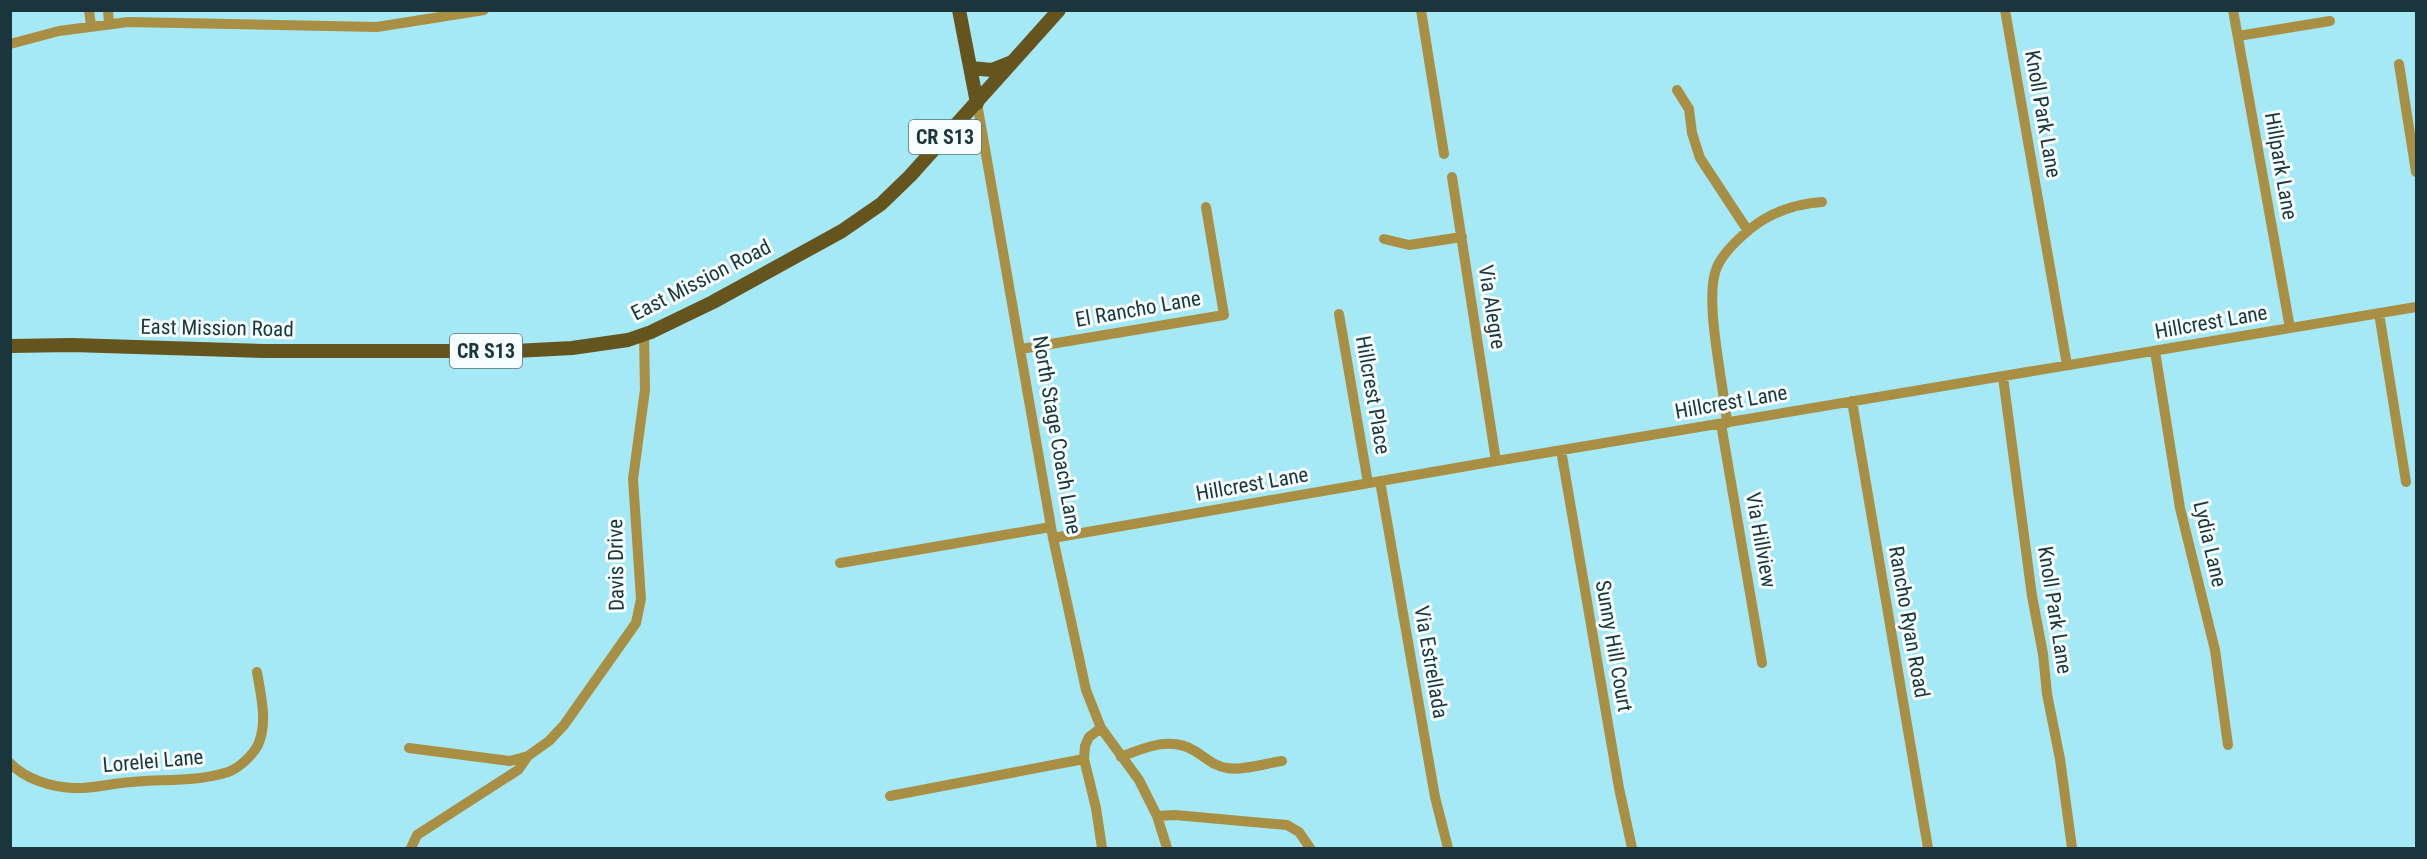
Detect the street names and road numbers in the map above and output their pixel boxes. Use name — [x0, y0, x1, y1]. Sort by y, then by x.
street label: Knoll Park Lane — [2020, 49, 2066, 180]
street label: Hillpark Lane — [2260, 110, 2302, 222]
road number: CR S13 — [909, 120, 981, 154]
street label: East Mission Road — [627, 234, 775, 326]
street label: Via Alegre — [1474, 263, 1510, 351]
street label: El Rancho Lane — [1074, 286, 1203, 332]
street label: Hillcrest Lane — [2153, 300, 2269, 344]
street label: East Mission Road — [140, 315, 294, 341]
road number: CR S13 — [450, 334, 522, 368]
street label: North Stage Coach Lane — [1028, 334, 1086, 536]
street label: Hillcrest Place — [1351, 334, 1395, 456]
street label: Hillcrest Lane — [1673, 380, 1789, 424]
street label: Hillcrest Lane — [1194, 462, 1310, 506]
street label: Via Hillview — [1741, 491, 1781, 590]
street label: Lydia Lane — [2188, 499, 2232, 589]
street label: Davis Drive — [603, 519, 629, 611]
street label: Rancho Ryan Road — [1884, 544, 1934, 700]
street label: Knoll Park Lane — [2033, 545, 2077, 676]
street label: Sunny Hill Court — [1591, 578, 1637, 714]
street label: Via Estrellada — [1409, 604, 1453, 720]
street label: Lorelei Lane — [102, 745, 204, 777]

